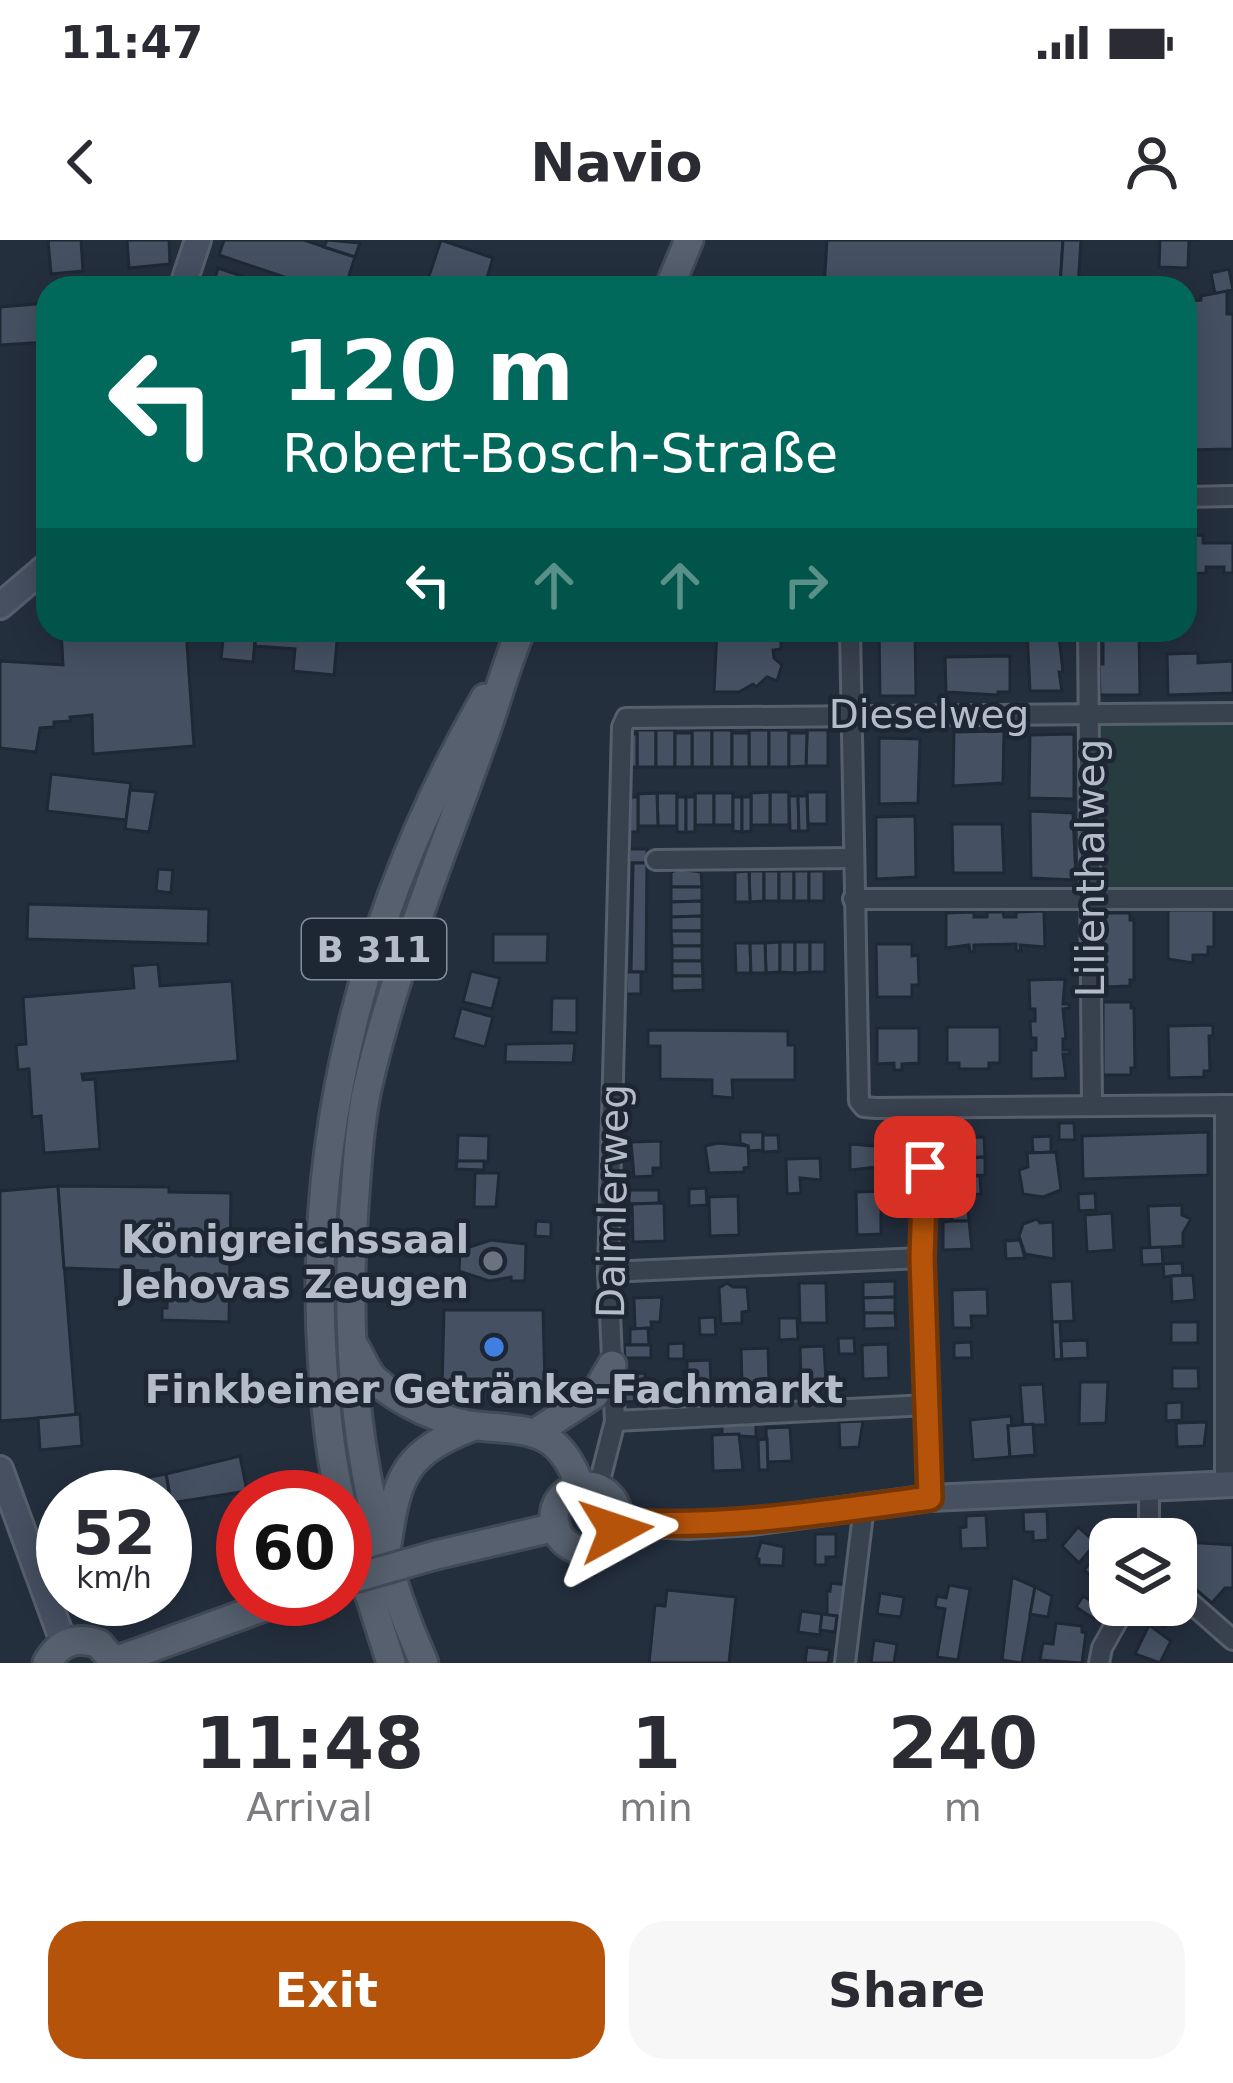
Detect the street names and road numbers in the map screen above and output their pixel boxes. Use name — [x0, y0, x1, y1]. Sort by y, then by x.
street label: Dieselweg — [829, 692, 1029, 737]
street label: Lilienthalweg — [1068, 739, 1113, 997]
road number: B 311 — [302, 919, 446, 979]
street label: Daimlerweg — [588, 1083, 637, 1319]

